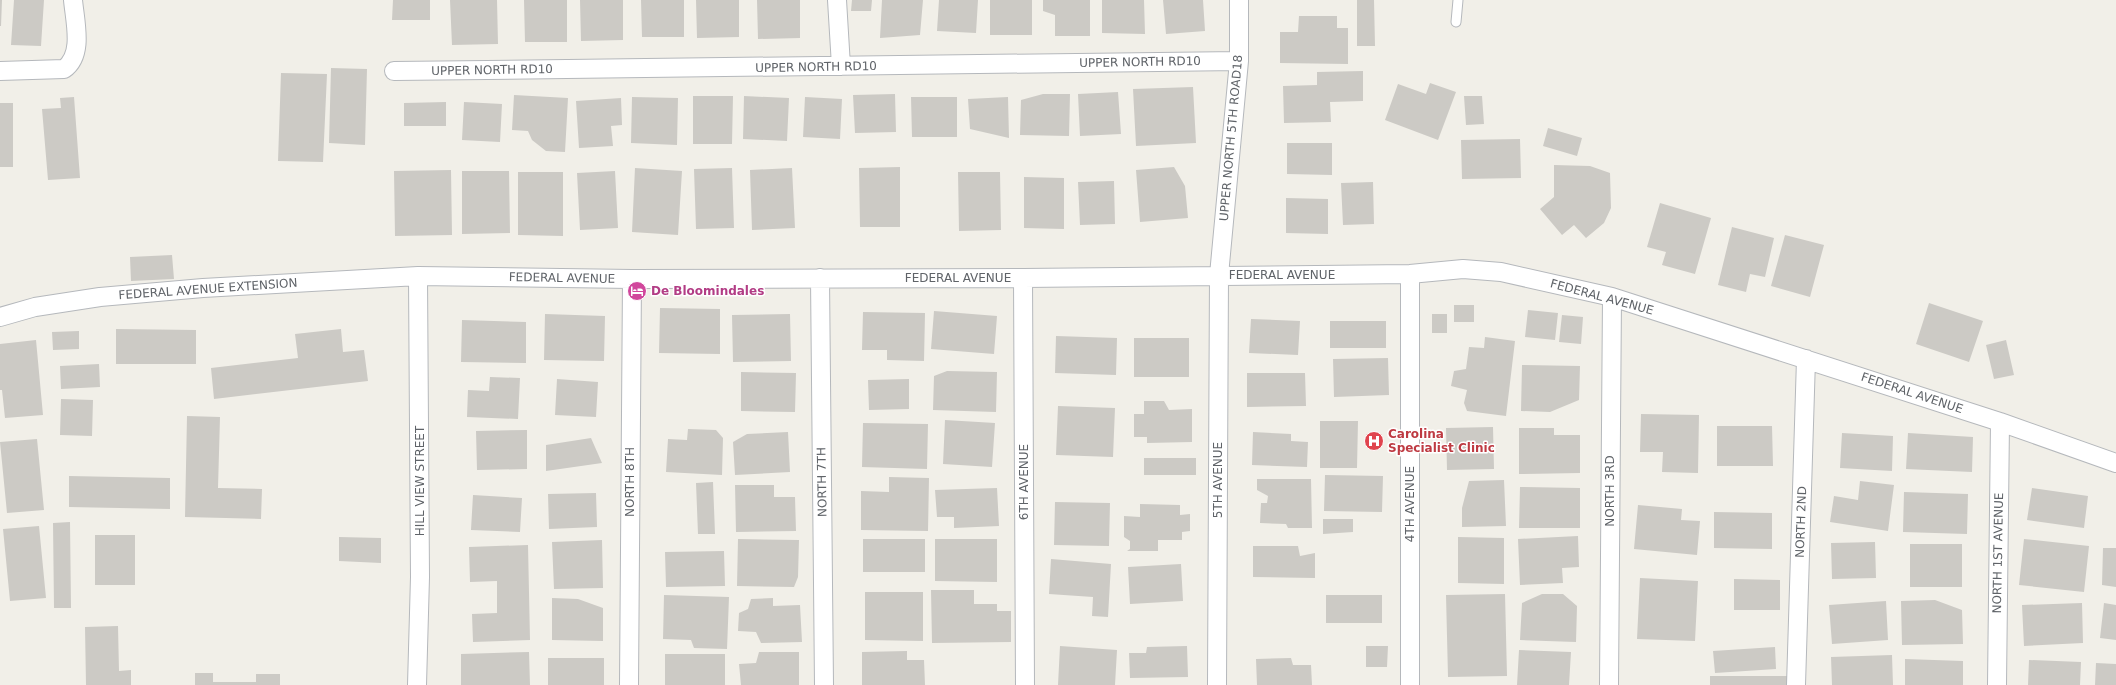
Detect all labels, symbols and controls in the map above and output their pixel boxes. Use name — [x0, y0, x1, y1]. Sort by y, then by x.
street label: UPPER NORTH RD10 — [1079, 54, 1201, 70]
street label: UPPER NORTH 5TH ROAD18 — [1217, 54, 1245, 222]
street label: UPPER NORTH RD10 — [755, 59, 877, 75]
street label: UPPER NORTH RD10 — [431, 62, 553, 78]
street label: FEDERAL AVENUE — [1229, 268, 1335, 282]
street label: FEDERAL AVENUE — [509, 270, 615, 286]
street label: FEDERAL AVENUE — [905, 271, 1011, 285]
street label: FEDERAL AVENUE EXTENSION — [118, 276, 298, 302]
street label: FEDERAL AVENUE — [1549, 276, 1655, 318]
hotel icon: De Bloomindales — [626, 280, 648, 302]
place label: De Bloomindales — [651, 284, 764, 298]
street label: FEDERAL AVENUE — [1859, 370, 1965, 416]
street label: HILL VIEW STREET — [413, 425, 427, 536]
place label: Carolina Specialist Clinic — [1388, 427, 1495, 455]
hospital icon: Carolina Specialist Clinic — [1363, 430, 1385, 452]
street label: 5TH AVENUE — [1211, 442, 1225, 518]
street label: 6TH AVENUE — [1017, 444, 1031, 520]
street label: NORTH 8TH — [623, 447, 637, 517]
street label: NORTH 7TH — [814, 447, 830, 517]
street label: NORTH 3RD — [1603, 455, 1617, 527]
street label: 4TH AVENUE — [1403, 466, 1417, 542]
street label: NORTH 2ND — [1793, 486, 1809, 558]
street label: NORTH 1ST AVENUE — [1990, 492, 2006, 614]

